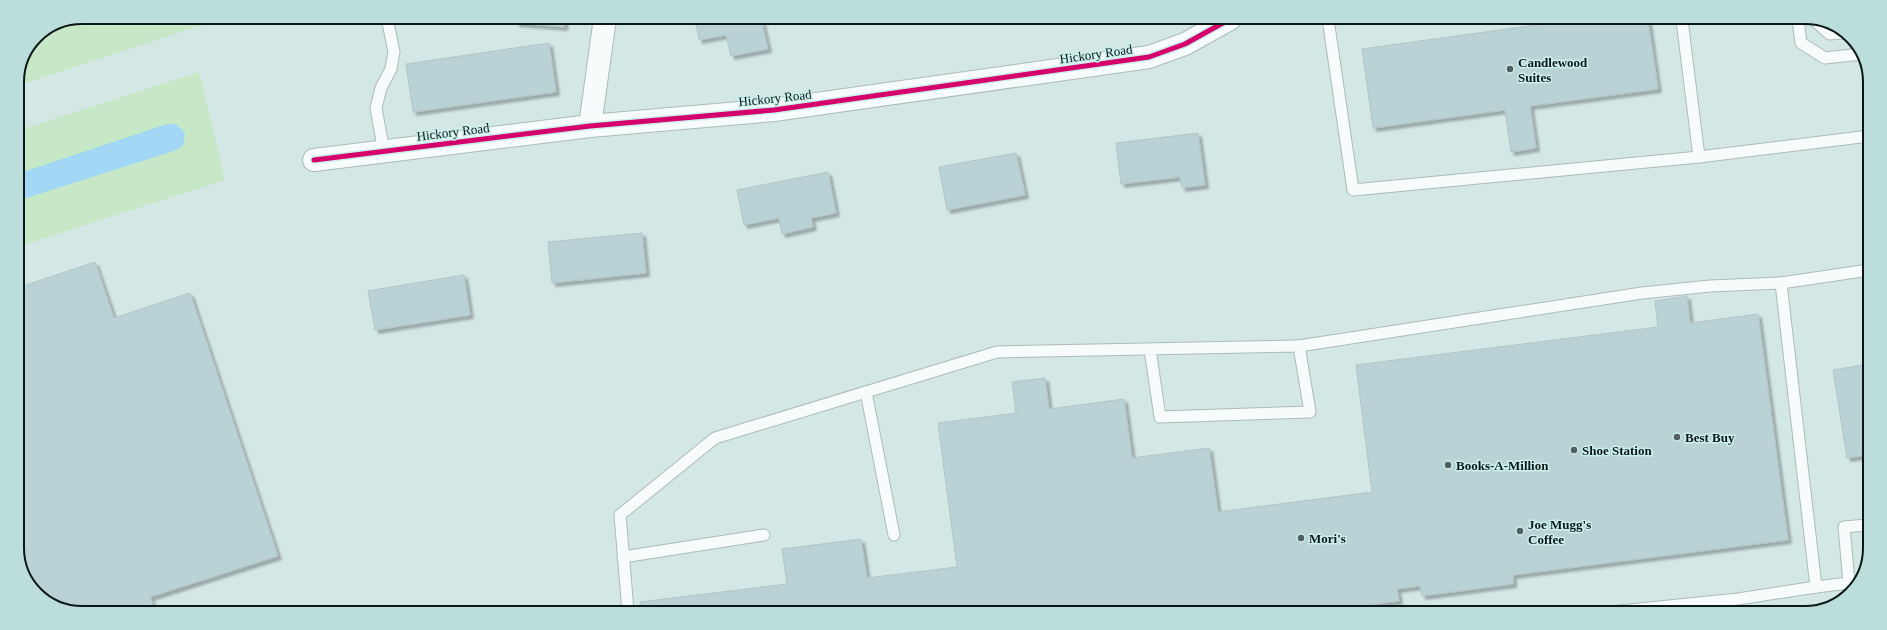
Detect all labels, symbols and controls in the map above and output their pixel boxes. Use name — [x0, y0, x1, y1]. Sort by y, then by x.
street label: Hickory Road — [1059, 41, 1134, 67]
place label: Candlewood Suites — [1518, 55, 1588, 85]
marker: Candlewood Suites — [1505, 64, 1515, 74]
street label: Hickory Road — [738, 87, 813, 109]
street label: Hickory Road — [416, 120, 491, 144]
place label: Best Buy — [1685, 430, 1735, 445]
marker: Best Buy — [1672, 432, 1682, 442]
place label: Shoe Station — [1582, 443, 1652, 458]
marker: Shoe Station — [1569, 445, 1579, 455]
place label: Books-A-Million — [1456, 458, 1549, 473]
marker: Books-A-Million — [1443, 460, 1453, 470]
place label: Joe Mugg's Coffee — [1528, 517, 1591, 547]
marker: Joe Mugg's Coffee — [1515, 526, 1525, 536]
place label: Mori's — [1309, 531, 1346, 546]
marker: Mori's — [1296, 533, 1306, 543]

